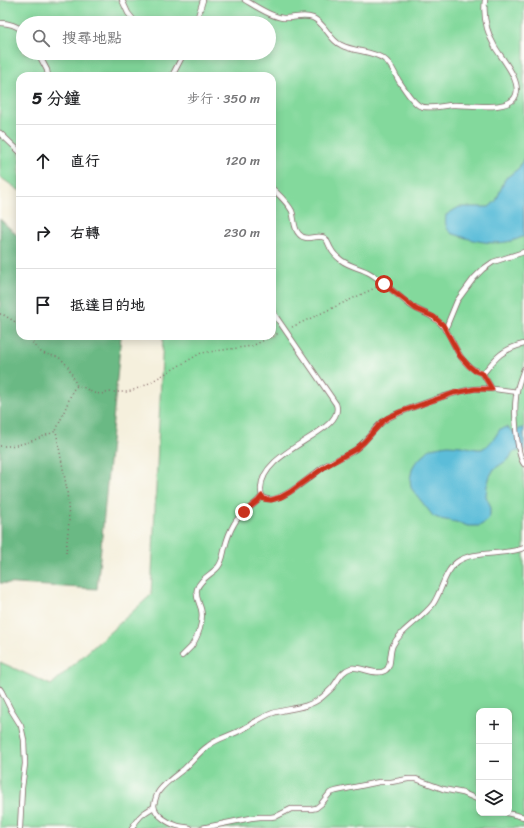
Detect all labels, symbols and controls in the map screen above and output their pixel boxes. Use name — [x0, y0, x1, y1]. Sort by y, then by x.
search box — [16, 16, 276, 60]
text: 搜尋地點 — [62, 25, 122, 51]
icon: search — [30, 27, 52, 49]
text: 5 分鐘 — [32, 83, 81, 113]
text: 步行 · 350 m — [187, 87, 260, 110]
text: 直行 — [70, 148, 100, 174]
text: 120 m — [225, 149, 260, 172]
icon: ahead — [32, 150, 54, 172]
text: 右轉 — [70, 220, 100, 246]
text: 230 m — [224, 221, 260, 244]
icon: right — [32, 222, 54, 244]
route start — [375, 275, 393, 293]
text: 抵達目的地 — [70, 292, 145, 318]
icon: arrive — [32, 294, 54, 316]
route end — [235, 503, 253, 521]
map controls — [476, 708, 512, 816]
button: + — [476, 708, 512, 744]
button: − — [476, 744, 512, 780]
button: layers — [476, 780, 512, 816]

